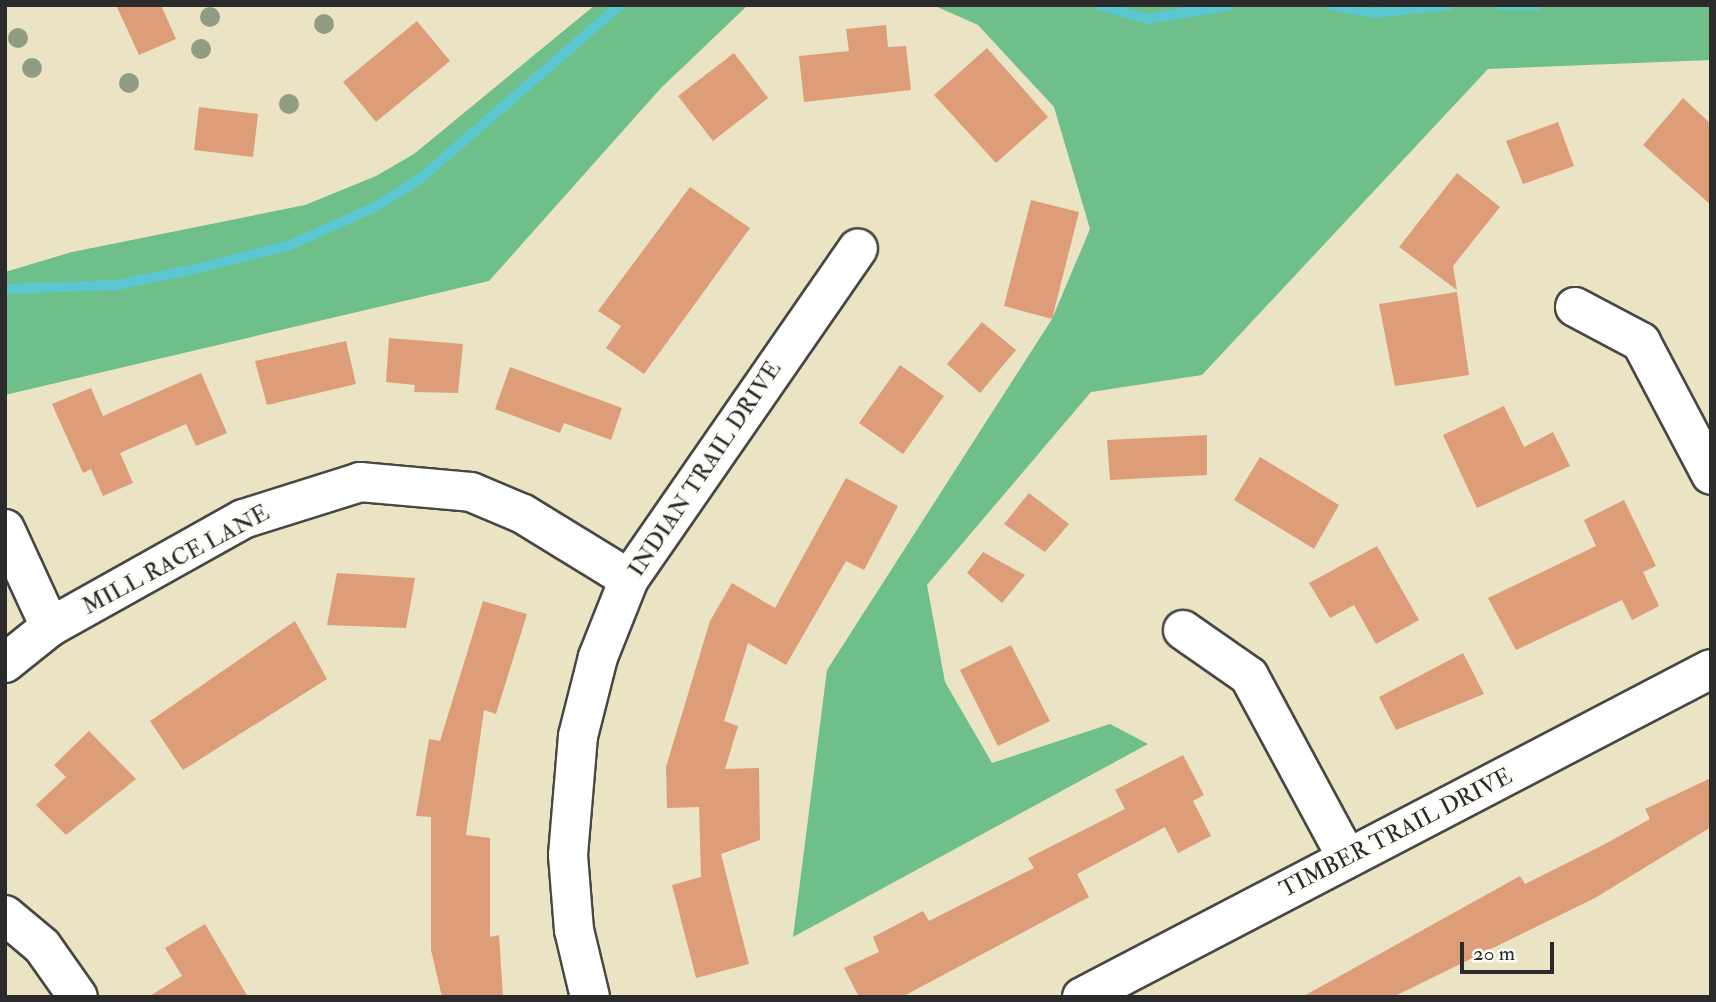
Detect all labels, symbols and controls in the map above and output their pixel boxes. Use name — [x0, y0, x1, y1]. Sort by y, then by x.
street label: INDIAN TRAIL DRIVE — [623, 356, 787, 582]
street label: MILL RACE LANE — [78, 499, 274, 621]
street label: TIMBER TRAIL DRIVE — [1275, 762, 1517, 904]
scale bar — [1464, 928, 1558, 972]
text: 20 m — [1473, 940, 1515, 967]

